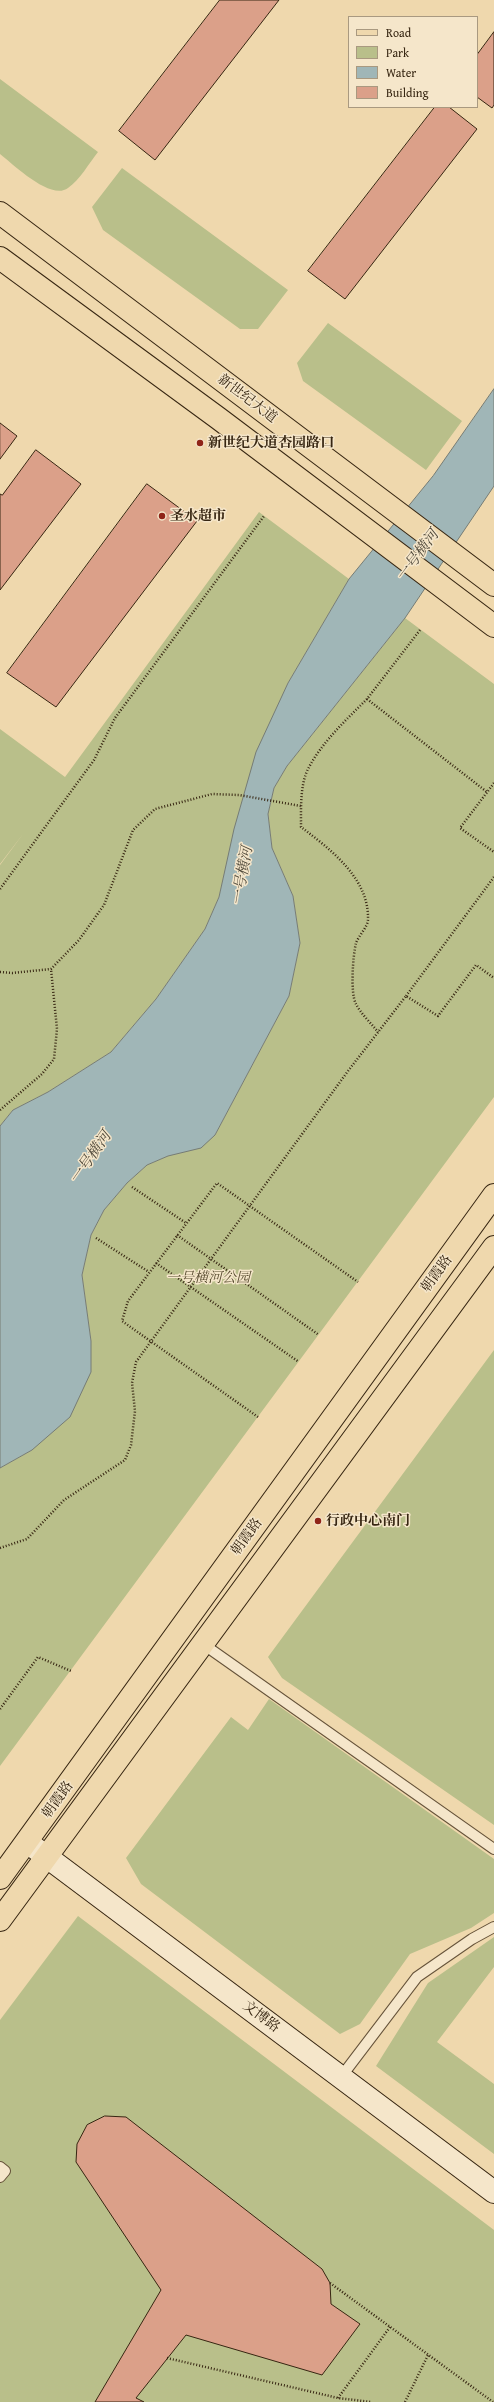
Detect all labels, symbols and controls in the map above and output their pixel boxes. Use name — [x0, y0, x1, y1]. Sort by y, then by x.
legend — [348, 16, 478, 108]
text: Road — [386, 24, 411, 41]
text: Park — [386, 44, 409, 61]
text: Water — [386, 64, 416, 81]
text: Building — [386, 84, 429, 101]
street label: 新世纪大道 — [214, 371, 280, 427]
place label: 新世纪大道杏园路口 — [208, 435, 334, 451]
marker: 新世纪大道杏园路口 — [195, 438, 205, 448]
place label: 圣水超市 — [170, 508, 226, 524]
marker: 圣水超市 — [157, 511, 167, 521]
water label: 一号横河 — [393, 527, 443, 585]
water label: 一号横河 — [229, 845, 257, 907]
water label: 一号横河 — [66, 1128, 116, 1188]
street label: 朝霞路 — [418, 1252, 456, 1296]
park label: 一号横河公园 — [166, 1270, 250, 1286]
place label: 行政中心南门 — [326, 1513, 410, 1529]
street label: 朝霞路 — [228, 1515, 266, 1559]
marker: 行政中心南门 — [313, 1516, 323, 1526]
street label: 朝霞路 — [39, 1778, 77, 1822]
street label: 文博路 — [239, 1998, 283, 2036]

